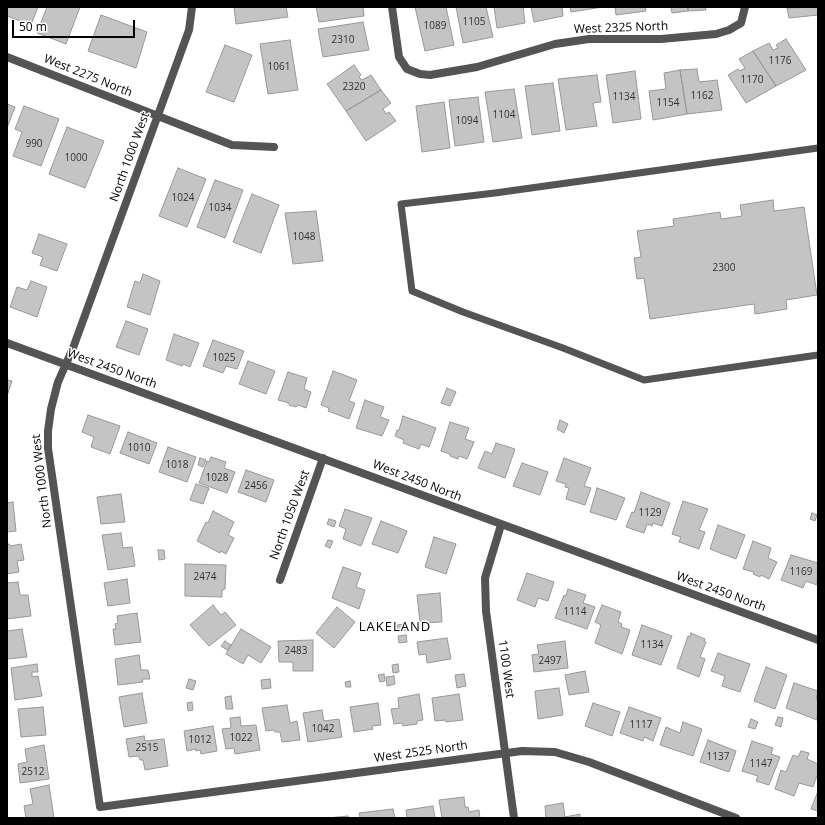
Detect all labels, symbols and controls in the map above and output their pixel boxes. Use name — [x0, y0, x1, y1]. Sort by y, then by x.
scale bar — [14, 12, 137, 38]
house number: 1105 — [463, 16, 485, 28]
text: 50 m — [19, 18, 47, 35]
street label: West 2325 North — [574, 19, 668, 37]
house number: 1089 — [424, 20, 446, 32]
house number: 2310 — [332, 34, 354, 46]
street label: West 2275 North — [42, 52, 134, 100]
house number: 1176 — [769, 55, 791, 67]
house number: 1061 — [268, 61, 290, 73]
house number: 1170 — [741, 74, 763, 86]
house number: 2320 — [343, 81, 365, 93]
house number: 1162 — [691, 90, 713, 102]
house number: 1134 — [613, 91, 635, 103]
house number: 1154 — [657, 97, 679, 109]
house number: 1104 — [493, 109, 515, 121]
street label: North 1000 West — [107, 110, 153, 204]
house number: 1094 — [456, 115, 478, 127]
house number: 990 — [25, 138, 43, 150]
house number: 1000 — [65, 152, 87, 164]
house number: 1024 — [172, 192, 194, 204]
house number: 1034 — [209, 202, 231, 214]
house number: 1048 — [293, 231, 315, 243]
house number: 2300 — [713, 262, 735, 274]
street label: West 2450 North — [65, 346, 159, 392]
house number: 1025 — [213, 352, 235, 364]
street label: North 1000 West — [29, 433, 55, 529]
house number: 1010 — [128, 442, 150, 454]
street label: West 2450 North — [370, 457, 464, 505]
house number: 1018 — [166, 459, 188, 471]
street label: North 1050 West — [267, 468, 313, 562]
house number: 1028 — [206, 472, 228, 484]
house number: 2456 — [245, 480, 267, 492]
house number: 1129 — [639, 507, 661, 519]
house number: 1169 — [790, 566, 812, 578]
street label: West 2450 North — [674, 569, 768, 615]
house number: 2474 — [194, 571, 216, 583]
house number: 1114 — [564, 606, 586, 618]
district label: LAKELAND — [359, 619, 431, 635]
street label: 1100 West — [495, 639, 517, 699]
house number: 1134 — [641, 639, 663, 651]
house number: 2483 — [285, 645, 307, 657]
house number: 2497 — [539, 655, 561, 667]
house number: 1117 — [630, 719, 652, 731]
house number: 1042 — [312, 723, 334, 735]
house number: 1022 — [230, 732, 252, 744]
house number: 1012 — [189, 734, 211, 746]
street label: West 2525 North — [373, 738, 469, 766]
house number: 2515 — [136, 742, 158, 754]
house number: 1137 — [707, 751, 729, 763]
house number: 1147 — [750, 758, 772, 770]
house number: 2512 — [22, 766, 44, 778]

